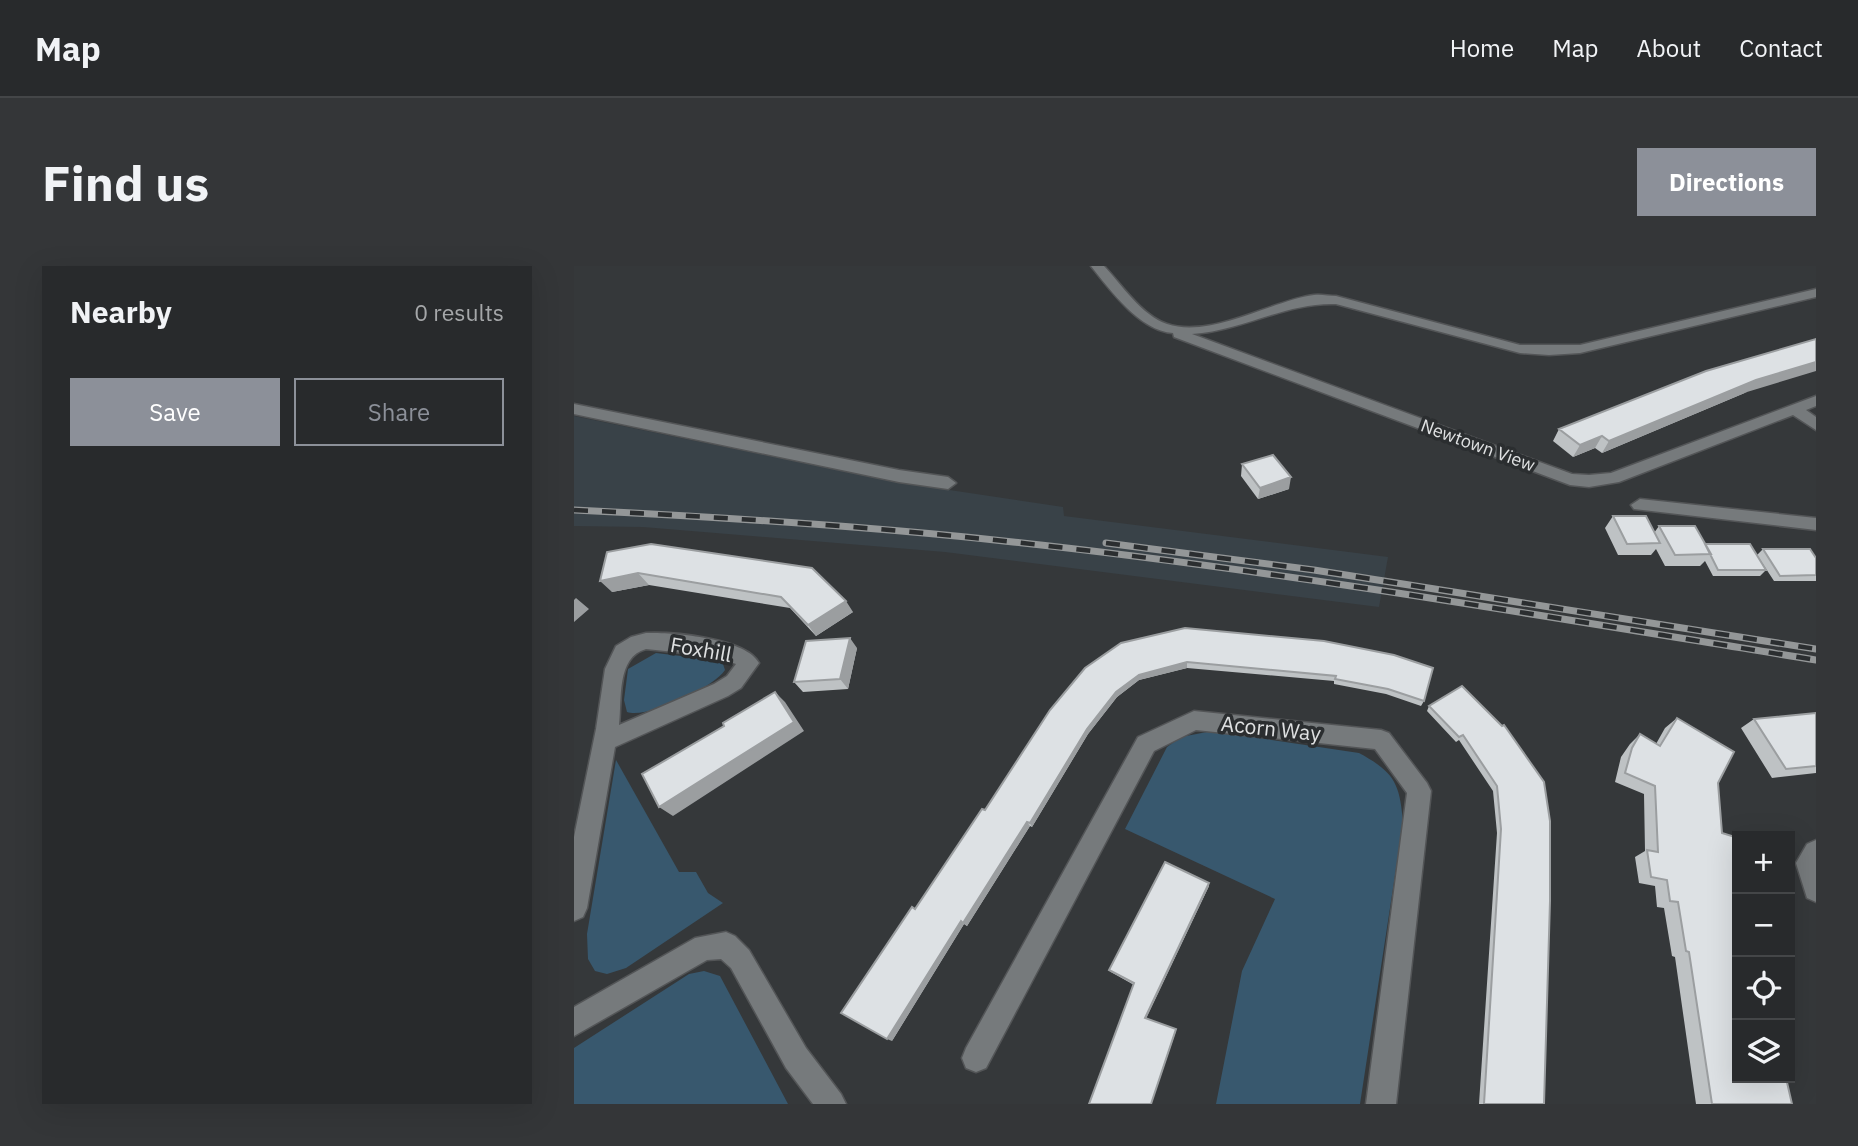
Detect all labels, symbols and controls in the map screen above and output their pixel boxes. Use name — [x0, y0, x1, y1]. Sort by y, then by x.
text: Map — [35, 27, 101, 70]
text: Home — [1450, 32, 1514, 64]
text: Map — [1552, 32, 1598, 64]
text: About — [1636, 32, 1701, 64]
text: Contact — [1739, 32, 1823, 64]
button: Directions — [1637, 148, 1816, 216]
text: Find us — [42, 151, 209, 214]
text: Nearby — [70, 292, 172, 331]
text: 0 results — [414, 297, 504, 327]
button: Save — [70, 378, 280, 446]
button: Share — [294, 378, 504, 446]
street label: Newtown View — [1418, 414, 1538, 476]
street label: Foxhill — [668, 630, 734, 668]
street label: Acorn Way — [1220, 709, 1323, 747]
map controls — [1732, 831, 1795, 1083]
button: + — [1732, 831, 1795, 894]
button: − — [1732, 894, 1795, 957]
button: locate — [1732, 957, 1795, 1020]
button: layers — [1732, 1020, 1795, 1083]

